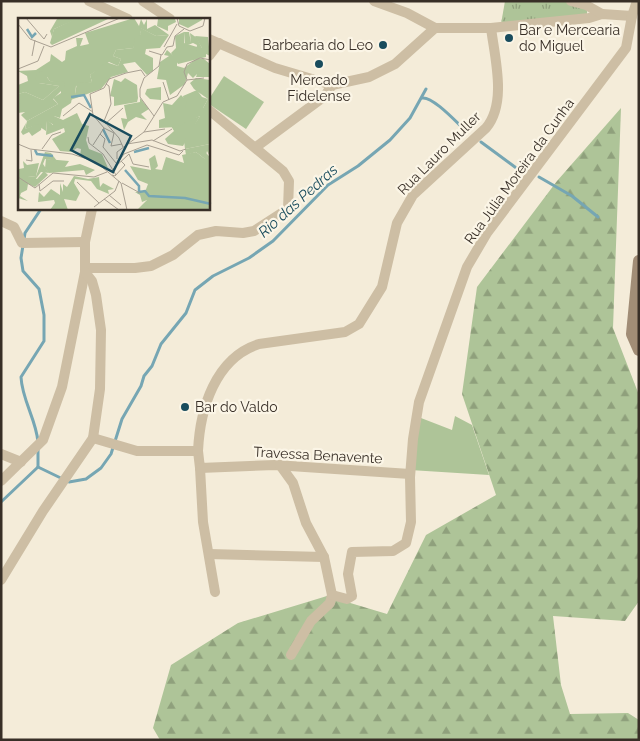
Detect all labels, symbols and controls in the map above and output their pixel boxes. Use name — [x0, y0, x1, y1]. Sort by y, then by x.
inset map — [18, 18, 210, 210]
place label: Bar e Mercearia do Miguel — [519, 22, 620, 54]
marker: Bar e Mercearia do Miguel — [503, 32, 515, 44]
place label: Barbearia do Leo — [262, 37, 373, 53]
marker: Barbearia do Leo — [377, 39, 389, 51]
marker: Mercado Fidelense — [313, 58, 325, 70]
place label: Mercado Fidelense — [287, 72, 351, 104]
street label: Rua Júlia Moreira da Cunha — [461, 95, 577, 247]
street label: Rua Lauro Muller — [394, 108, 484, 198]
water label: Rio das Pedras — [255, 161, 341, 241]
place label: Bar do Valdo — [195, 399, 278, 415]
marker: Bar do Valdo — [179, 401, 191, 413]
street label: Travessa Benavente — [253, 444, 383, 466]

